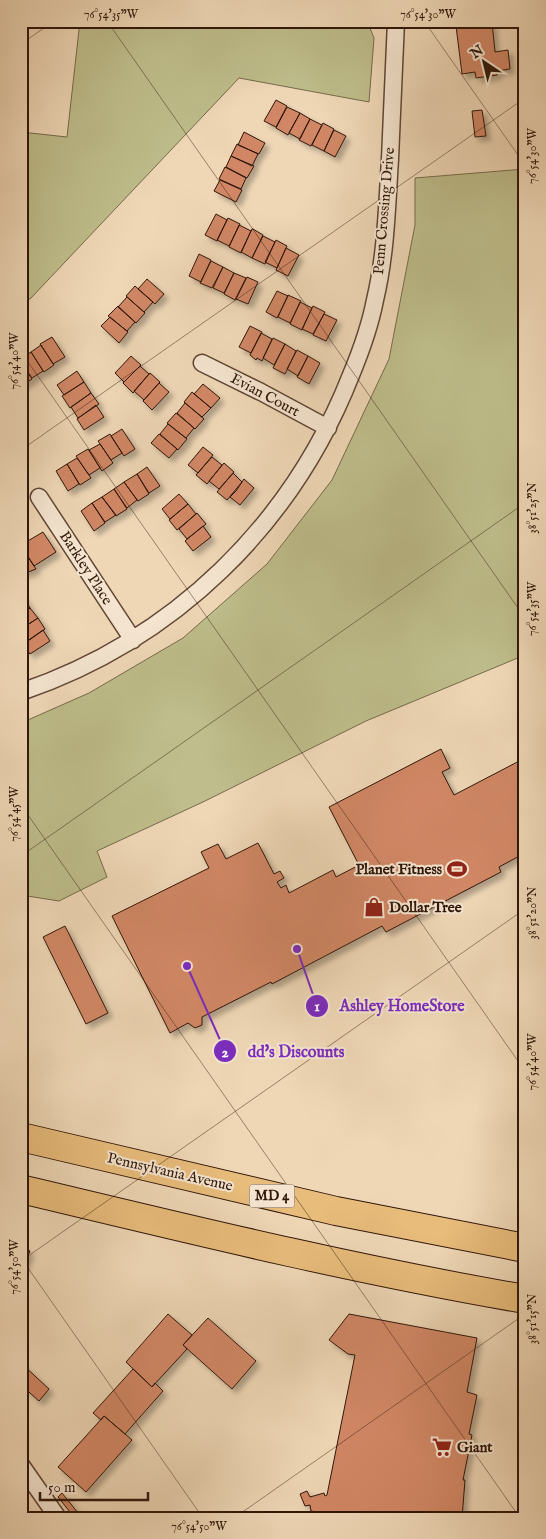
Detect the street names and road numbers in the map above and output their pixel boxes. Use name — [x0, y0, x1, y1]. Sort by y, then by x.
street label: Penn Crossing Drive — [369, 146, 399, 275]
street label: Evian Court — [227, 369, 303, 421]
street label: Barkley Place — [55, 528, 117, 609]
street label: Pennsylvania Avenue — [105, 1148, 235, 1196]
road number: MD 4 — [250, 1184, 294, 1208]

